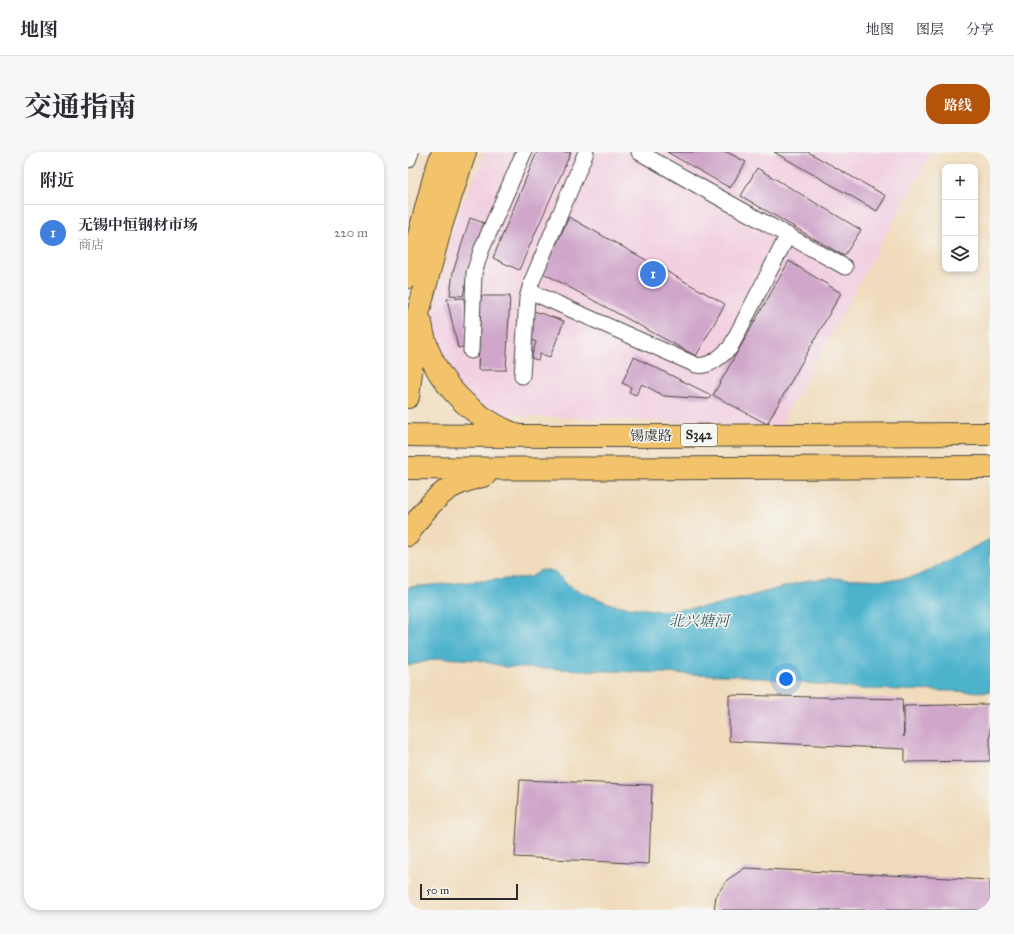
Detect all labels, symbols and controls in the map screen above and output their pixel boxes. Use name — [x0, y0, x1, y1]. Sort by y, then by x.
text: 地图 — [20, 18, 58, 41]
text: 地图 — [866, 21, 894, 38]
text: 图层 — [916, 21, 944, 38]
text: 分享 — [966, 21, 994, 38]
button: 路线 — [926, 84, 990, 124]
text: 交通指南 — [24, 89, 136, 124]
map controls — [942, 164, 978, 272]
button: + — [942, 164, 978, 200]
text: 附近 — [40, 170, 74, 191]
button: − — [942, 200, 978, 236]
text: 无锡中恒钢材市场 — [78, 216, 198, 234]
text: 1 — [50, 225, 56, 241]
text: 220 m — [334, 225, 368, 241]
button: layers — [942, 236, 978, 272]
text: 商店 — [78, 237, 104, 253]
pin: 1 — [640, 259, 666, 289]
road number: S342 — [681, 424, 717, 446]
street label: 锡虞路 — [630, 427, 672, 445]
water label: 北兴塘河 — [669, 612, 732, 630]
your location — [776, 669, 796, 689]
scale bar — [420, 882, 518, 901]
text: 50 m — [426, 884, 449, 897]

